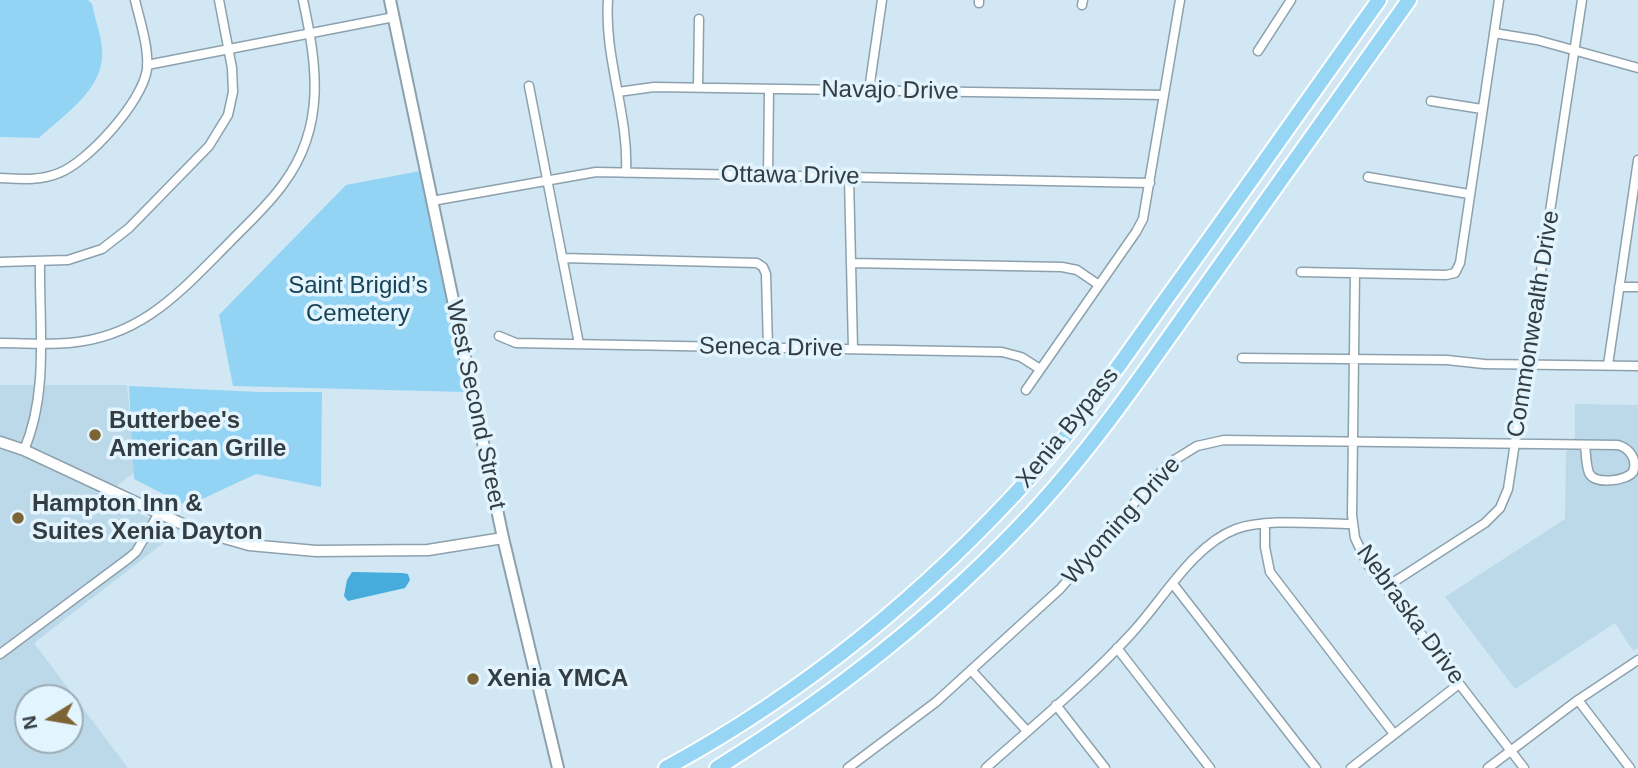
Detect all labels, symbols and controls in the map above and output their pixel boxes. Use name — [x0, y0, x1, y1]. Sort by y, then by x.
street label: Navajo Drive — [821, 75, 959, 107]
street label: Ottawa Drive — [720, 160, 860, 192]
street label: Commonwealth Drive — [1502, 208, 1566, 440]
park label: Saint Brigid’s Cemetery — [288, 272, 428, 328]
street label: West Second Street — [439, 298, 511, 512]
street label: Seneca Drive — [699, 332, 843, 364]
street label: Xenia Bypass — [1011, 362, 1125, 494]
place label: Butterbee's American Grille — [109, 407, 286, 463]
marker: Butterbee's American Grille — [87, 427, 103, 443]
street label: Wyoming Drive — [1057, 451, 1187, 591]
place label: Hampton Inn & Suites Xenia Dayton — [32, 490, 263, 546]
marker: Hampton Inn & Suites Xenia Dayton — [10, 510, 26, 526]
street label: Nebraska Drive — [1350, 540, 1470, 690]
place label: Xenia YMCA — [487, 665, 628, 693]
marker: Xenia YMCA — [465, 671, 481, 687]
north arrow — [14, 684, 84, 754]
text: N — [18, 714, 41, 731]

